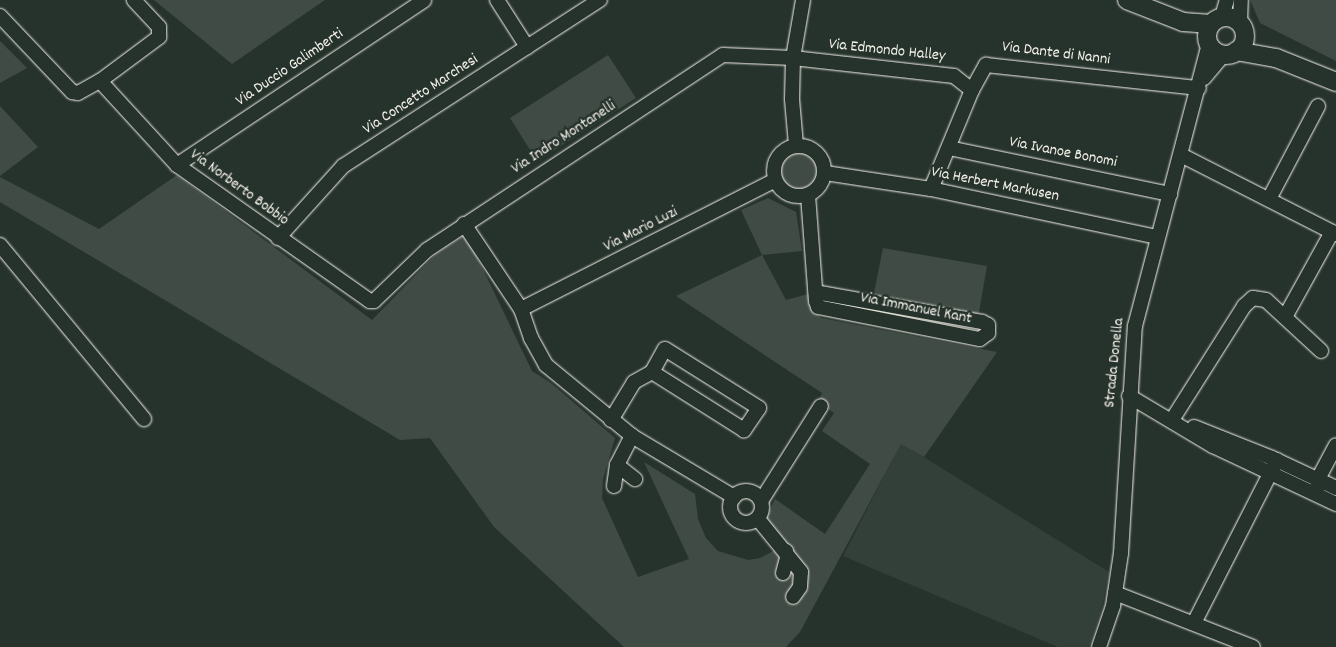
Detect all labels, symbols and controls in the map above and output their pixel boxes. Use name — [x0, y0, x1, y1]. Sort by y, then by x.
street label: Via Duccio Galimberti — [233, 25, 347, 111]
street label: Via Edmondo Halley — [828, 35, 946, 67]
street label: Via Dante di Nanni — [1001, 38, 1111, 70]
street label: Via Concetto Marchesi — [360, 51, 482, 139]
street label: Via Indro Montanelli — [508, 97, 620, 179]
street label: Via Ivanoe Bonomi — [1008, 133, 1118, 173]
street label: Via Norberto Bobbio — [186, 146, 292, 230]
street label: Via Herbert Markusen — [929, 163, 1061, 207]
street label: Via Mario Luzi — [601, 203, 681, 257]
street label: Via Immanuel Kant — [859, 289, 973, 329]
street label: Strada Donella — [1101, 317, 1129, 409]

